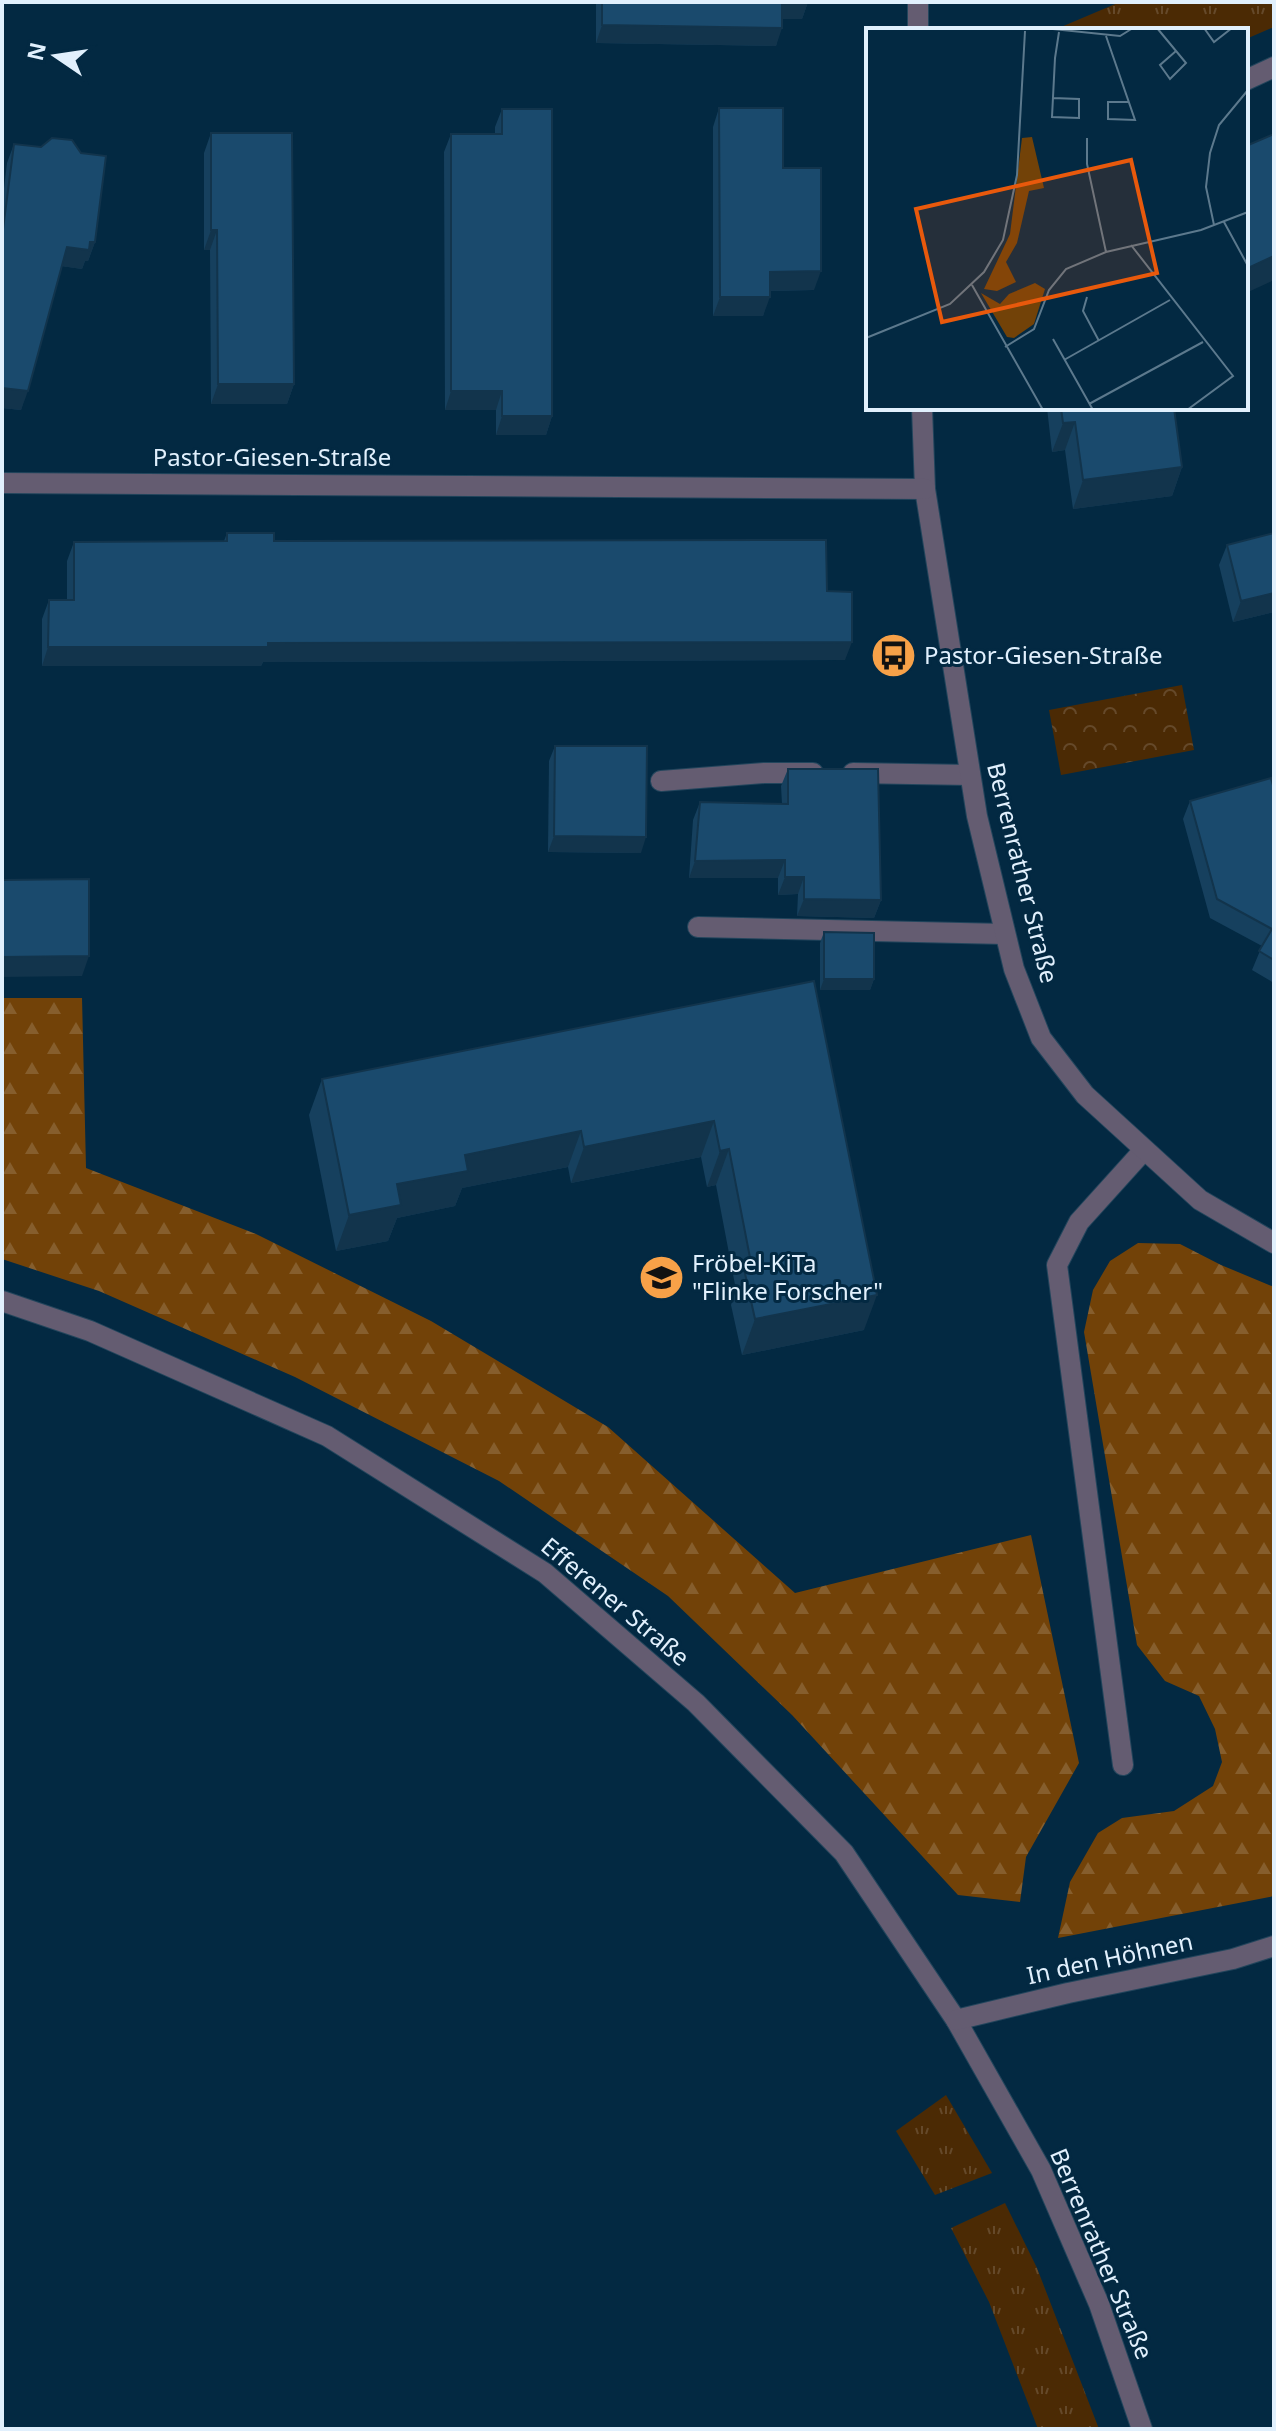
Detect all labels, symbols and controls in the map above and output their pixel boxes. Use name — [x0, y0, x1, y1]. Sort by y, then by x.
north arrow — [16, 16, 96, 96]
inset map — [866, 28, 1248, 410]
text: N — [19, 39, 52, 63]
street label: Pastor-Giesen-Straße — [153, 440, 391, 473]
bus stop icon: Pastor-Giesen-Straße — [869, 632, 917, 680]
place label: Pastor-Giesen-Straße — [924, 638, 1163, 671]
street label: Berrenrather Straße — [980, 759, 1067, 986]
place label: Fröbel-KiTa "Flinke Forscher" — [692, 1246, 883, 1307]
school or university icon: Fröbel-KiTa "Flinke Forscher" — [637, 1254, 685, 1302]
street label: Efferener Straße — [535, 1529, 697, 1673]
street label: In den Höhnen — [1024, 1924, 1196, 1991]
street label: Berrenrather Straße — [1043, 2143, 1162, 2364]

